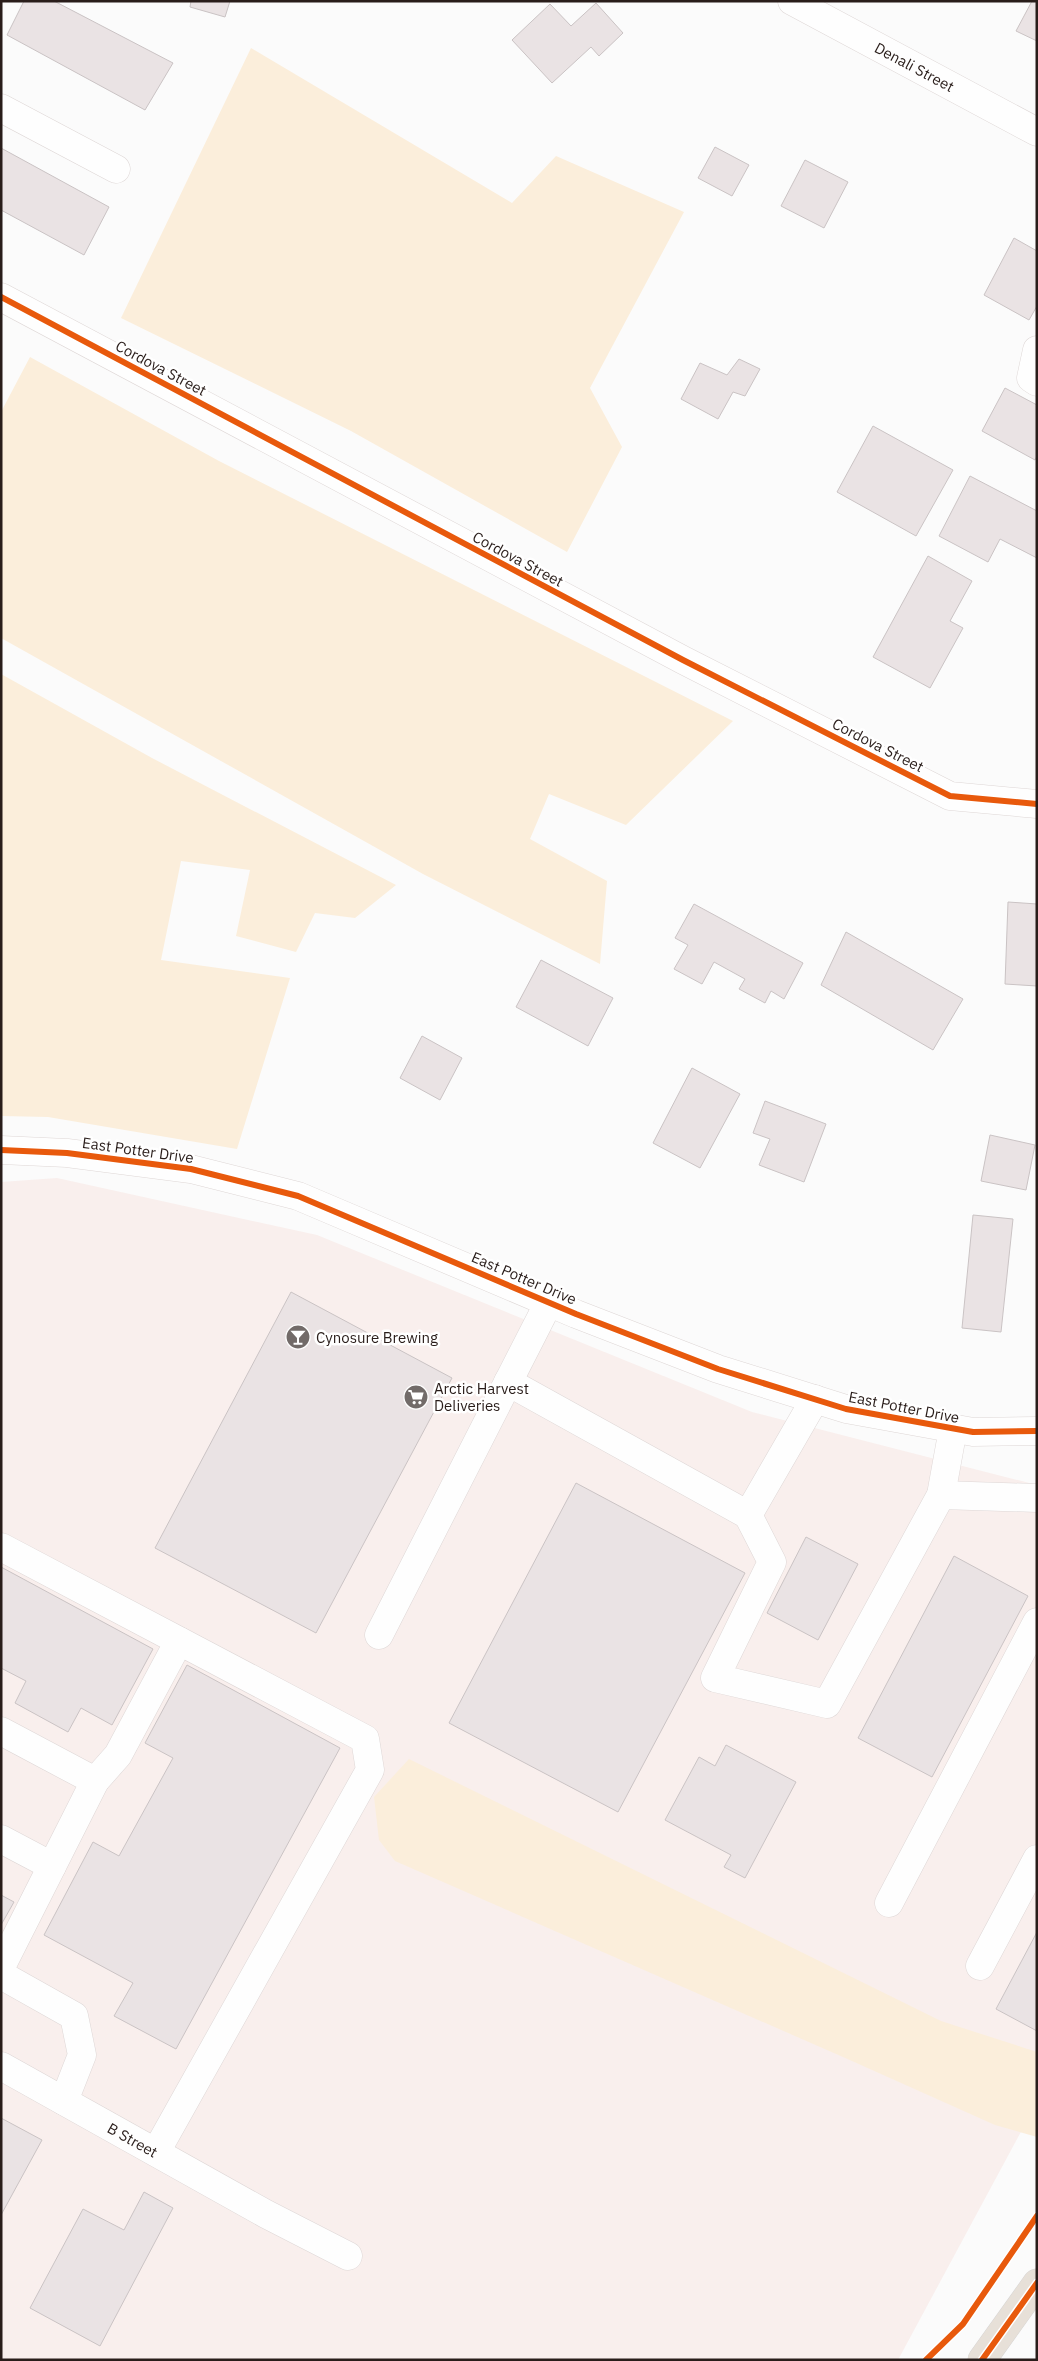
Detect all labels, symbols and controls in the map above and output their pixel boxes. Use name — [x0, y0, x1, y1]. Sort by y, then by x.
street label: Denali Street — [872, 38, 958, 96]
street label: Cordova Street — [112, 336, 210, 400]
street label: Cordova Street — [469, 527, 567, 591]
street label: Cordova Street — [829, 714, 927, 776]
street label: East Potter Drive — [81, 1133, 195, 1167]
street label: East Potter Drive — [469, 1247, 579, 1309]
bar icon: Cynosure Brewing — [285, 1324, 311, 1350]
place label: Cynosure Brewing — [316, 1328, 438, 1347]
place label: Arctic Harvest Deliveries — [434, 1379, 529, 1415]
supermarket icon: Arctic Harvest Deliveries — [403, 1384, 429, 1410]
street label: East Potter Drive — [847, 1387, 961, 1427]
street label: B Street — [104, 2118, 161, 2161]

